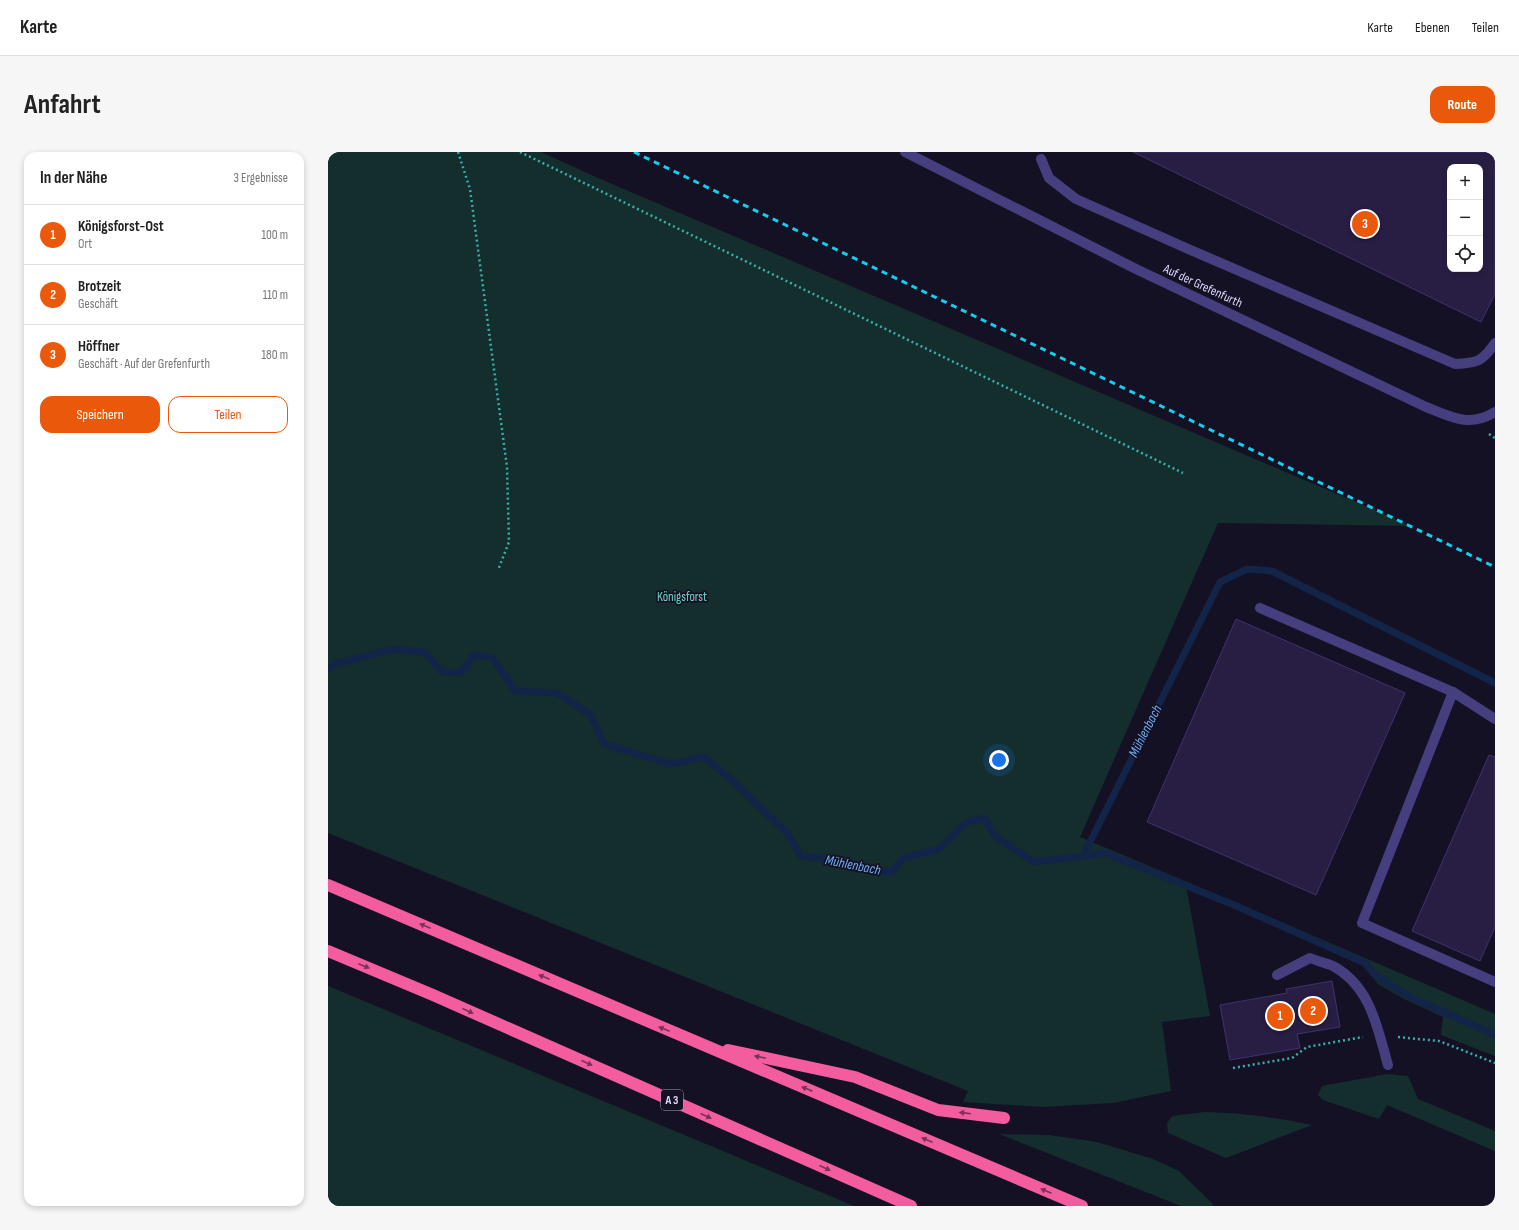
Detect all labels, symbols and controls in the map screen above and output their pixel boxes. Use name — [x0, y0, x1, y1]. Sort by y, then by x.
text: Karte — [20, 16, 57, 39]
text: Karte — [1367, 19, 1393, 36]
text: Ebenen — [1415, 19, 1450, 36]
text: Teilen — [1472, 19, 1499, 36]
button: Route — [1430, 86, 1495, 123]
text: Anfahrt — [24, 88, 101, 121]
map controls — [1447, 164, 1483, 272]
button: + — [1447, 164, 1483, 200]
text: In der Nähe — [40, 168, 107, 188]
text: 3 Ergebnisse — [234, 170, 288, 186]
button: − — [1447, 200, 1483, 236]
pin: 3 — [1352, 209, 1378, 239]
text: Königsforst-Ost — [78, 217, 164, 236]
text: 1 — [50, 227, 56, 243]
text: 100 m — [261, 227, 288, 243]
text: Ort — [78, 236, 92, 252]
button: locate — [1447, 236, 1483, 272]
street label: Auf der Grefenfurth — [1160, 260, 1245, 311]
text: Brotzeit — [78, 277, 121, 296]
text: 2 — [50, 287, 56, 303]
text: 110 m — [263, 287, 288, 303]
text: Geschäft — [78, 296, 118, 312]
text: Höffner — [78, 337, 120, 356]
text: 3 — [50, 347, 56, 363]
text: 180 m — [262, 347, 288, 363]
text: Geschäft · Auf der Grefenfurth — [78, 356, 210, 372]
button: Speichern — [40, 396, 160, 433]
button: Teilen — [168, 396, 288, 433]
park label: Königsforst — [657, 589, 707, 605]
water label: Mühlenbach — [1125, 702, 1165, 760]
your location — [989, 750, 1009, 770]
water label: Mühlenbach — [824, 851, 882, 879]
one-way arrow — [418, 923, 430, 929]
one-way arrow — [358, 963, 370, 969]
one-way arrow — [538, 974, 550, 980]
pin: 2 — [1300, 996, 1326, 1026]
pin: 1 — [1267, 1001, 1293, 1031]
one-way arrow — [463, 1008, 475, 1014]
one-way arrow — [658, 1025, 670, 1032]
one-way arrow — [753, 1053, 766, 1059]
one-way arrow — [582, 1060, 593, 1066]
one-way arrow — [801, 1086, 813, 1093]
road number: A 3 — [661, 1090, 683, 1110]
one-way arrow — [959, 1110, 971, 1116]
one-way arrow — [701, 1113, 713, 1119]
one-way arrow — [921, 1137, 932, 1143]
one-way arrow — [819, 1165, 831, 1171]
one-way arrow — [1041, 1188, 1052, 1194]

